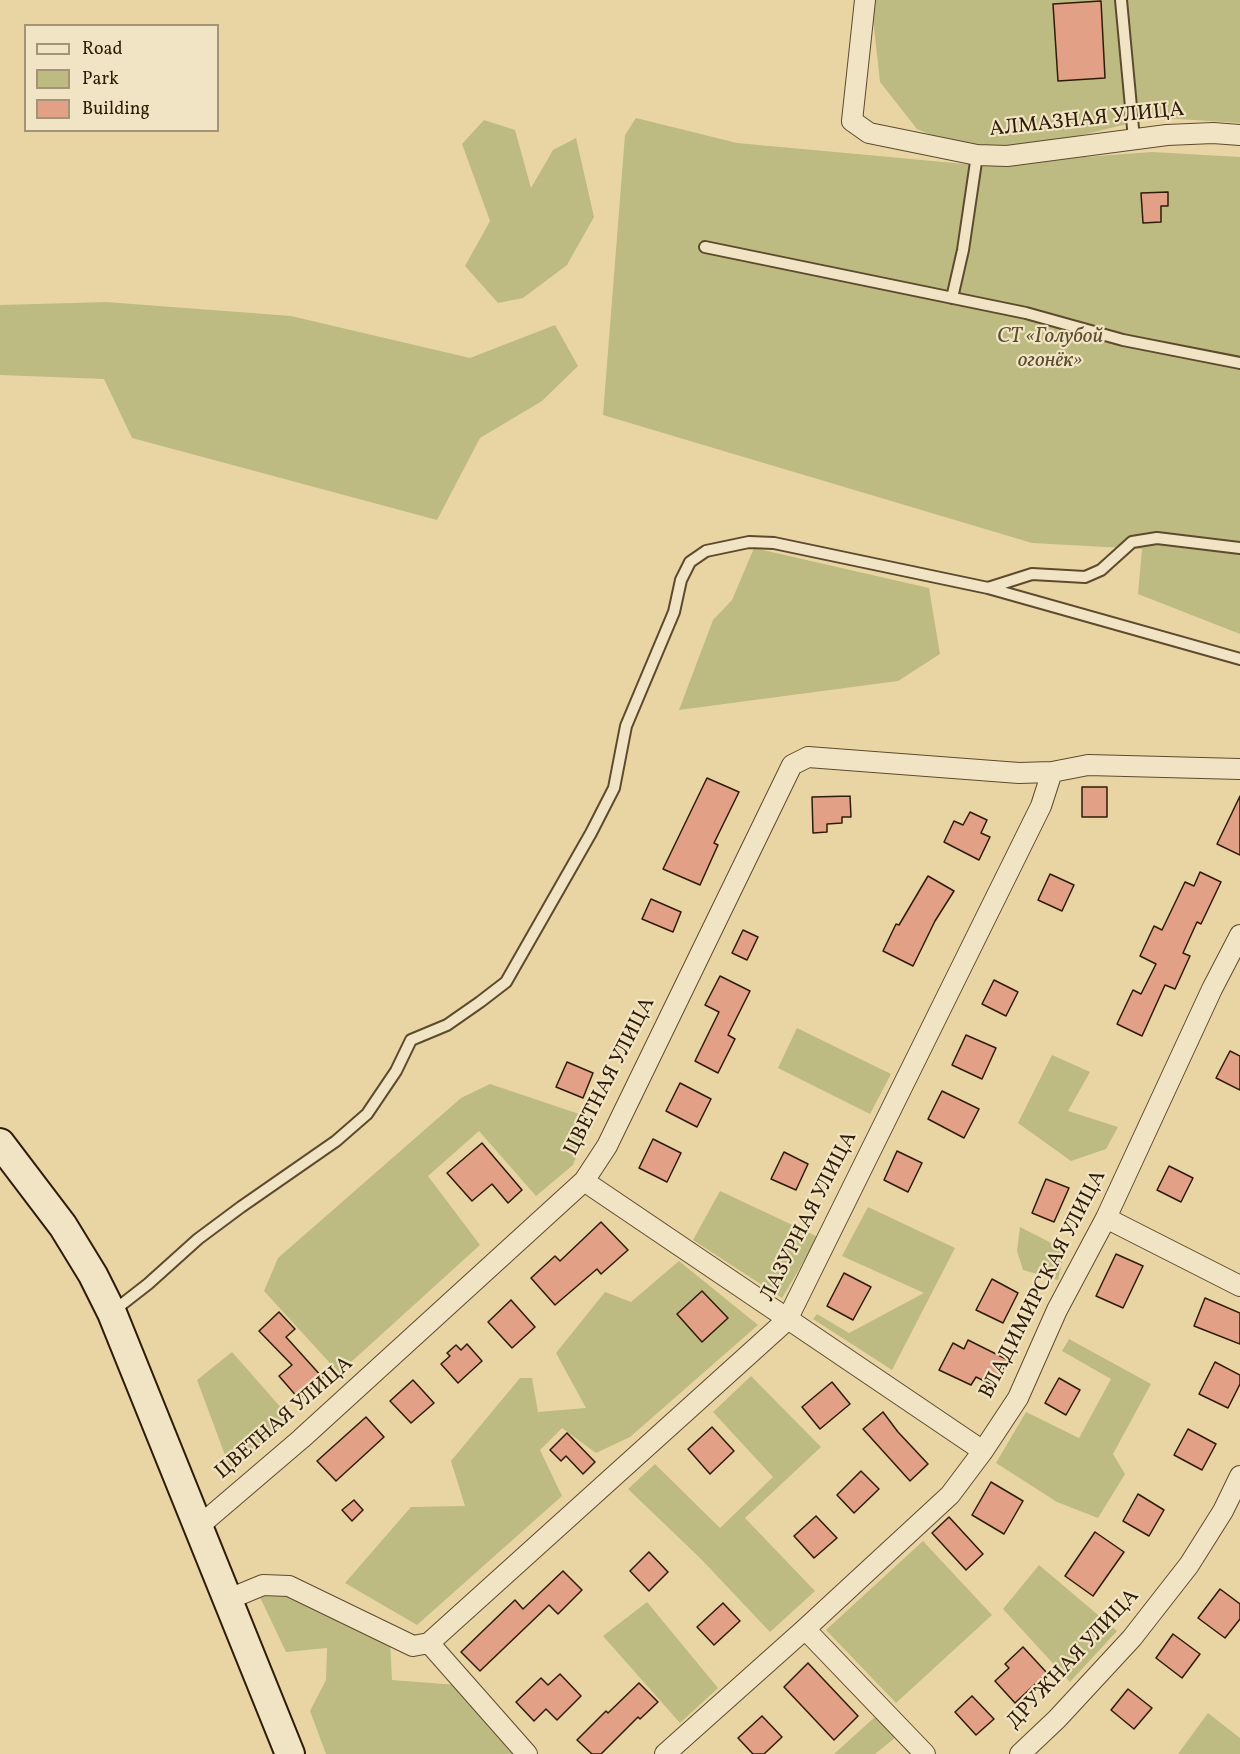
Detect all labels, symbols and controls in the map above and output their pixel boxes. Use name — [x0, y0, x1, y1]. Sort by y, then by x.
legend — [24, 24, 219, 132]
text: Road — [82, 37, 123, 62]
text: Park — [82, 67, 119, 92]
text: Building — [82, 97, 150, 122]
street label: АЛМАЗНАЯ УЛИЦА — [988, 98, 1186, 144]
park label: СТ «Голубой огонёк» — [997, 325, 1103, 375]
street label: ЦВЕТНАЯ УЛИЦА — [560, 994, 662, 1160]
street label: ЛАЗУРНАЯ УЛИЦА — [756, 1128, 864, 1306]
street label: ВЛАДИМИРСКАЯ УЛИЦА — [975, 1167, 1113, 1403]
street label: ЦВЕТНАЯ УЛИЦА — [211, 1352, 359, 1486]
street label: ДРУЖНАЯ УЛИЦА — [1003, 1585, 1145, 1735]

